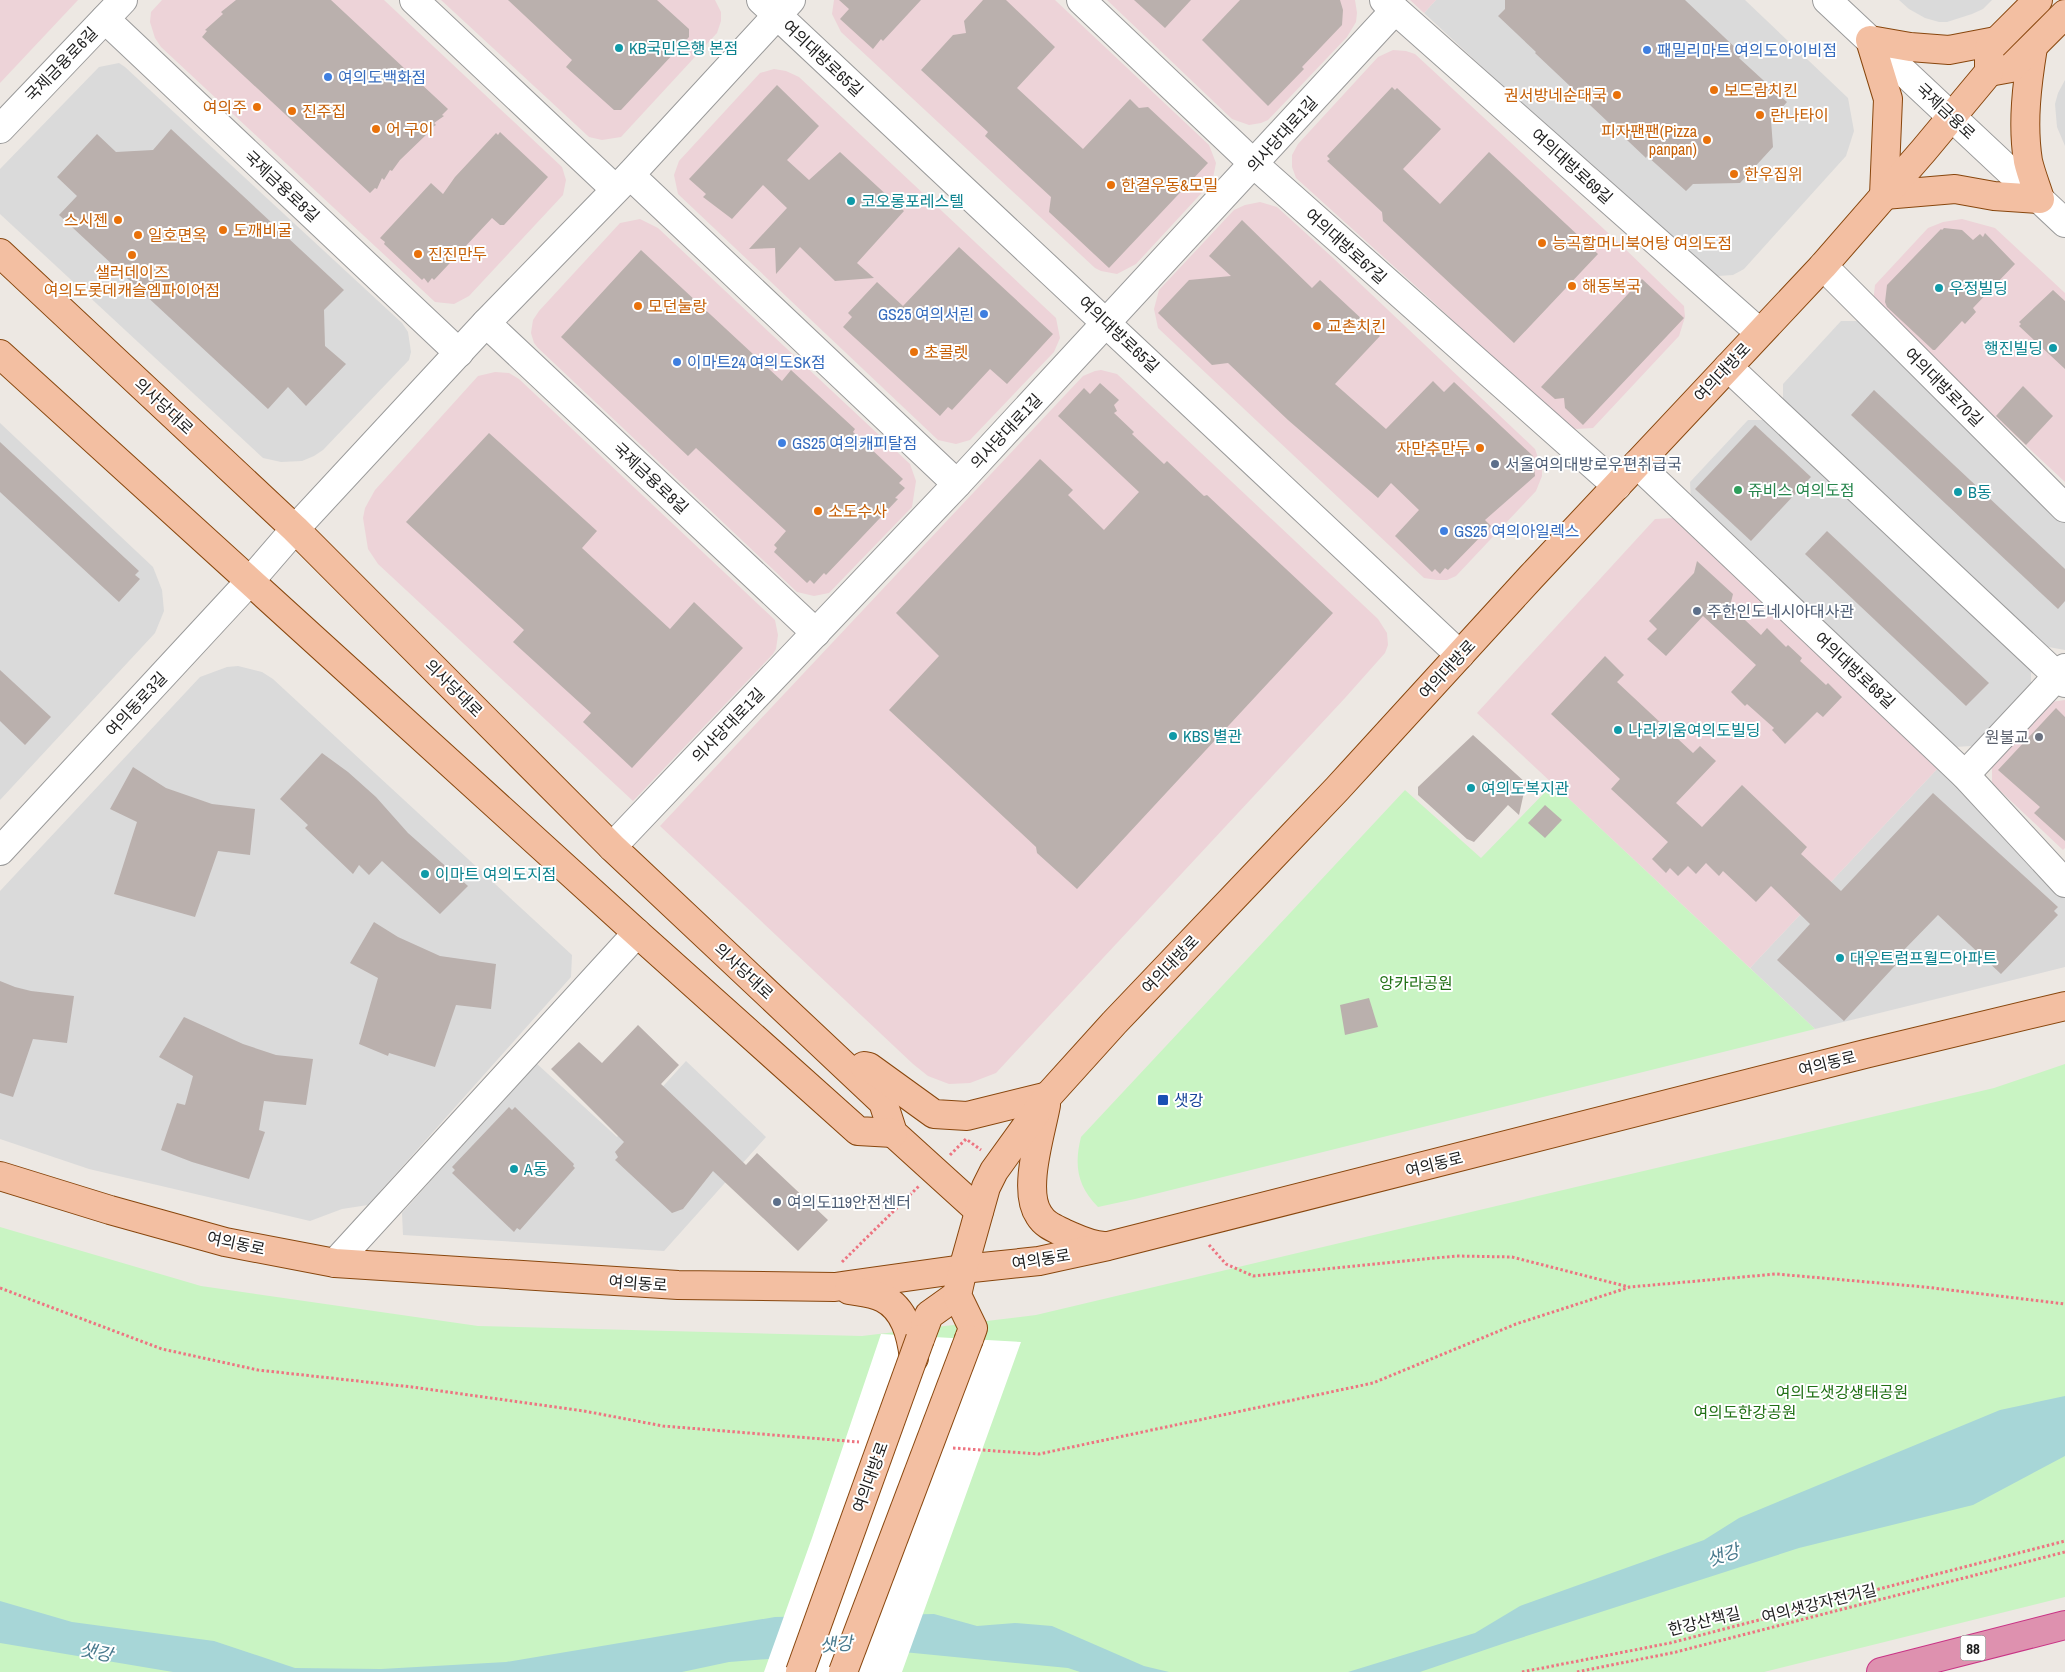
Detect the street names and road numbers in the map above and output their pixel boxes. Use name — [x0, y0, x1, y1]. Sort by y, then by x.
street label: 여의대방로65길 — [778, 15, 868, 101]
street label: 국제금융로6길 — [20, 22, 102, 106]
street label: 국제금융로 — [1912, 78, 1981, 144]
street label: 의사당대로1길 — [1242, 91, 1322, 177]
street label: 여의대방로69길 — [1526, 123, 1618, 209]
street label: 국제금융로8길 — [240, 145, 324, 227]
street label: 여의대방로67길 — [1300, 203, 1392, 289]
street label: 여의대방로65길 — [1074, 291, 1164, 377]
street label: 여의대방로 — [1689, 337, 1755, 406]
street label: 여의대방로70길 — [1900, 343, 1988, 431]
street label: 의사당대로 — [130, 373, 199, 439]
street label: 의사당대로1길 — [965, 389, 1047, 473]
street label: 국제금융로8길 — [609, 437, 693, 519]
street label: 여의대방로68길 — [1810, 627, 1900, 713]
street label: 여의대방로 — [1414, 634, 1480, 703]
street label: 의사당대로 — [420, 654, 488, 722]
street label: 여의동로3길 — [100, 667, 172, 741]
street label: 의사당대로1길 — [687, 683, 769, 767]
street label: 여의대방로 — [1137, 930, 1204, 998]
street label: 의사당대로 — [710, 938, 779, 1004]
street label: 여의동로 — [1796, 1045, 1858, 1081]
street label: 여의동로 — [1403, 1146, 1465, 1182]
street label: 여의동로 — [205, 1226, 267, 1260]
street label: 여의동로 — [1010, 1243, 1072, 1274]
street label: 여의동로 — [608, 1270, 668, 1296]
street label: 여의대방로 — [847, 1438, 893, 1515]
street label: 여의샛강자전거길 — [1759, 1578, 1879, 1628]
street label: 한강산책길 — [1666, 1601, 1742, 1641]
road number: 88 — [1960, 1636, 1986, 1660]

